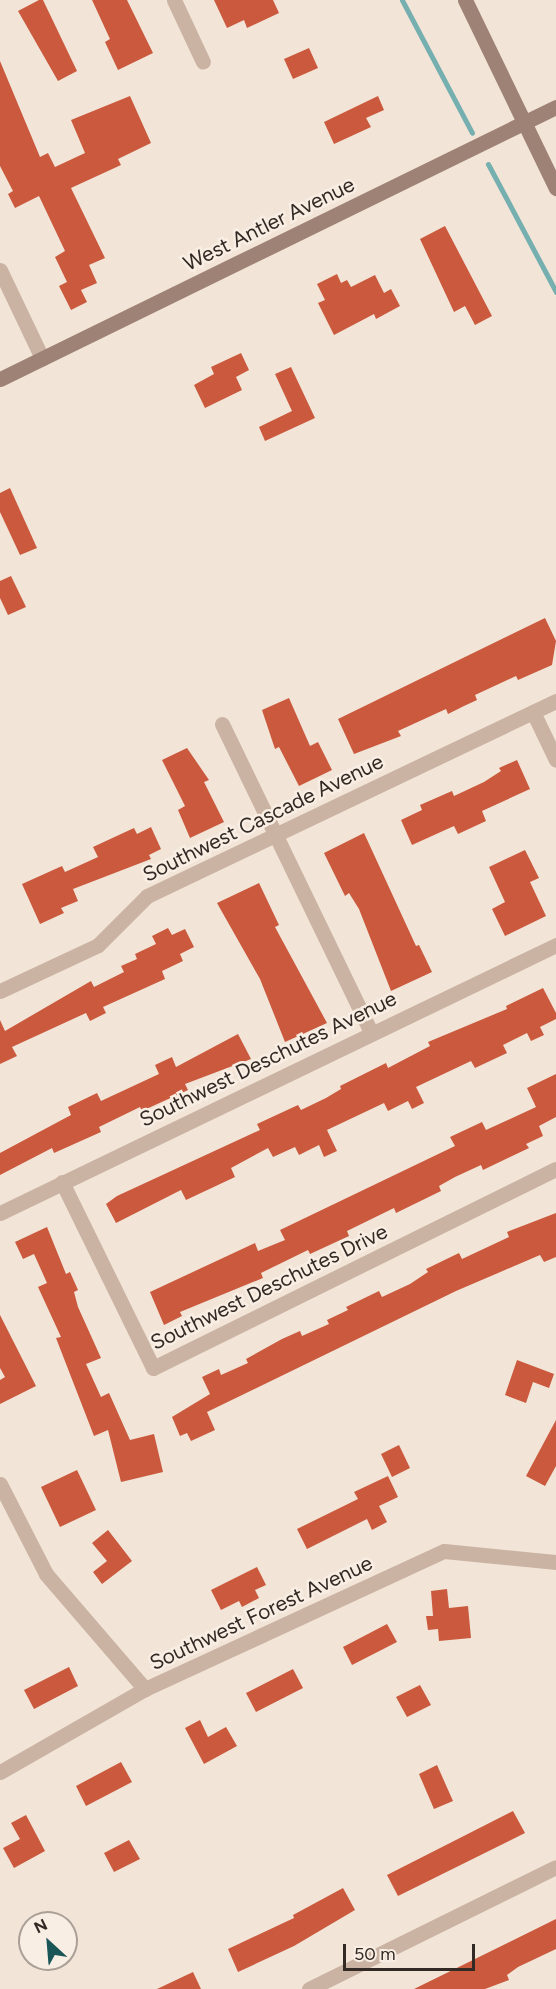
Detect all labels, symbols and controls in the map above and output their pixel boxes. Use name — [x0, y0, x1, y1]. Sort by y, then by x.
street label: West Antler Avenue — [179, 172, 359, 276]
street label: Southwest Cascade Avenue — [139, 749, 387, 887]
street label: Southwest Deschutes Avenue — [135, 986, 401, 1132]
street label: Southwest Deschutes Drive — [147, 1219, 391, 1355]
street label: Southwest Forest Avenue — [146, 1550, 376, 1676]
north arrow — [18, 1911, 78, 1971]
text: N — [31, 1915, 50, 1937]
scale bar — [346, 1932, 478, 1970]
text: 50 m — [354, 1943, 396, 1965]

